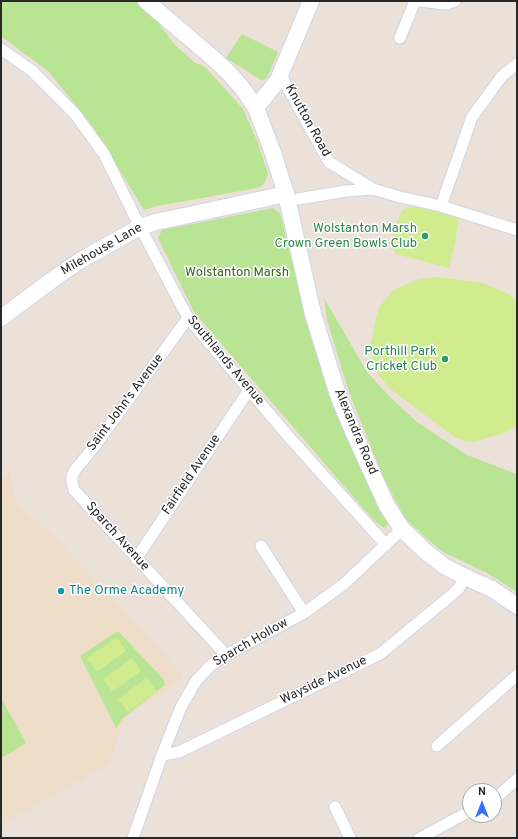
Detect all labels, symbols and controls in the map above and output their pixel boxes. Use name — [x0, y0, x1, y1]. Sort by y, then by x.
street label: Knutton Road — [281, 82, 333, 160]
street label: Milehouse Lane — [59, 220, 145, 280]
place label: Wolstanton Marsh Crown Green Bowls Club — [275, 221, 417, 252]
marker: Wolstanton Marsh Crown Green Bowls Club — [420, 231, 430, 241]
park label: Wolstanton Marsh — [185, 265, 289, 281]
street label: Southlands Avenue — [183, 313, 267, 409]
place label: Porthill Park Cricket Club — [364, 344, 437, 375]
street label: Saint John's Avenue — [84, 351, 168, 455]
marker: Porthill Park Cricket Club — [440, 354, 450, 364]
street label: Alexandra Road — [330, 387, 380, 477]
street label: Fairfield Avenue — [159, 432, 225, 518]
street label: Sparch Avenue — [82, 499, 152, 575]
place label: The Orme Academy — [69, 583, 184, 599]
marker: The Orme Academy — [56, 586, 66, 596]
street label: Sparch Hollow — [211, 615, 291, 671]
street label: Wayside Avenue — [278, 653, 370, 709]
north arrow — [462, 783, 502, 823]
text: N — [478, 785, 486, 799]

